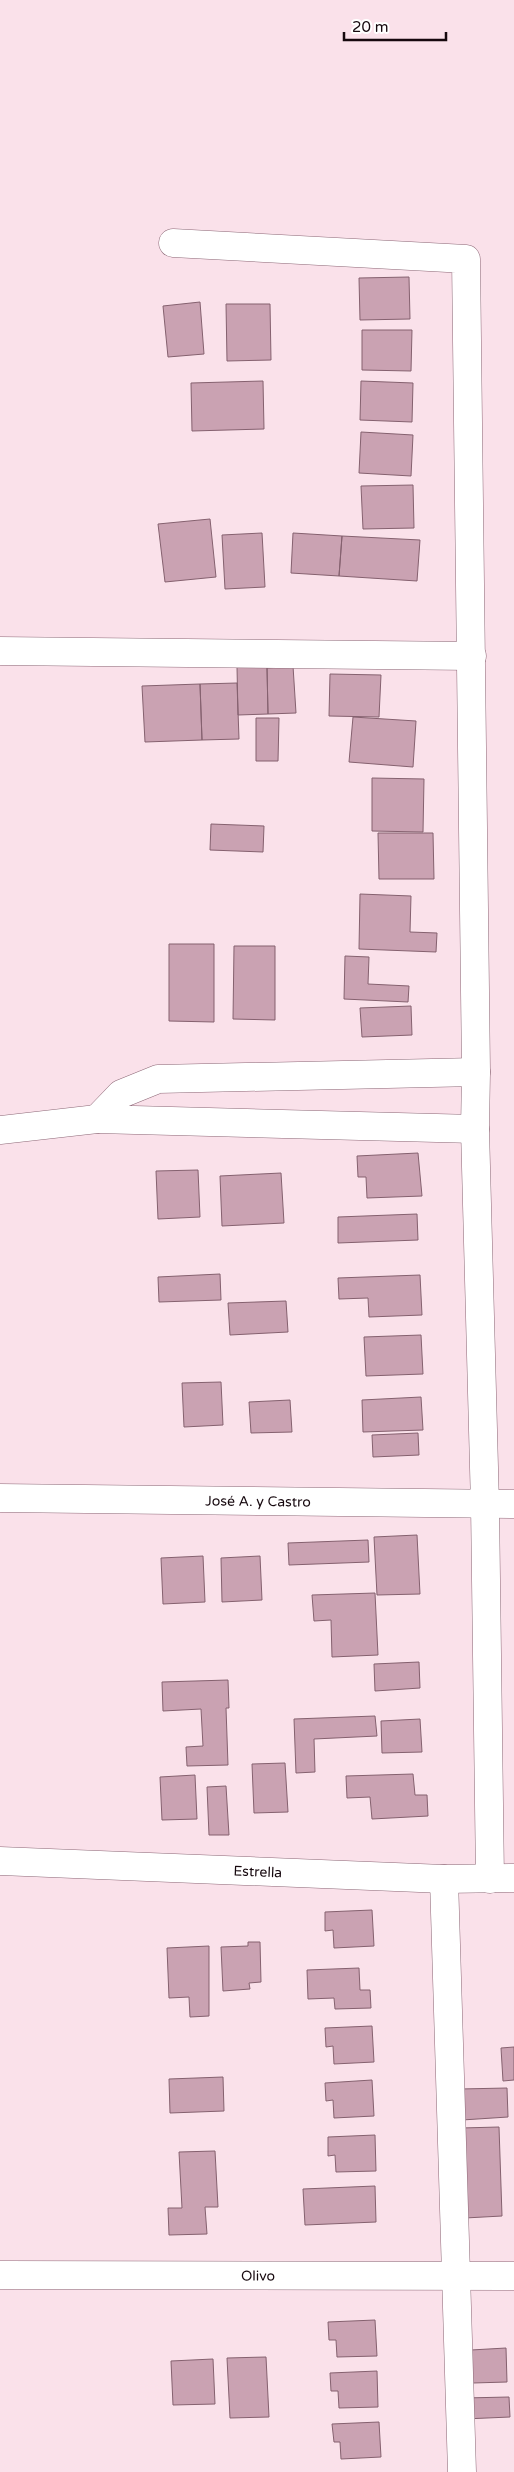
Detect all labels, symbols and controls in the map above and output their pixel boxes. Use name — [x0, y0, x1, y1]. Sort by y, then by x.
scale bar — [344, 10, 446, 42]
text: 20 m — [352, 18, 389, 36]
street label: José A. y Castro — [205, 1492, 311, 1511]
street label: Estrella — [233, 1862, 283, 1881]
street label: Olivo — [241, 2267, 275, 2285]

